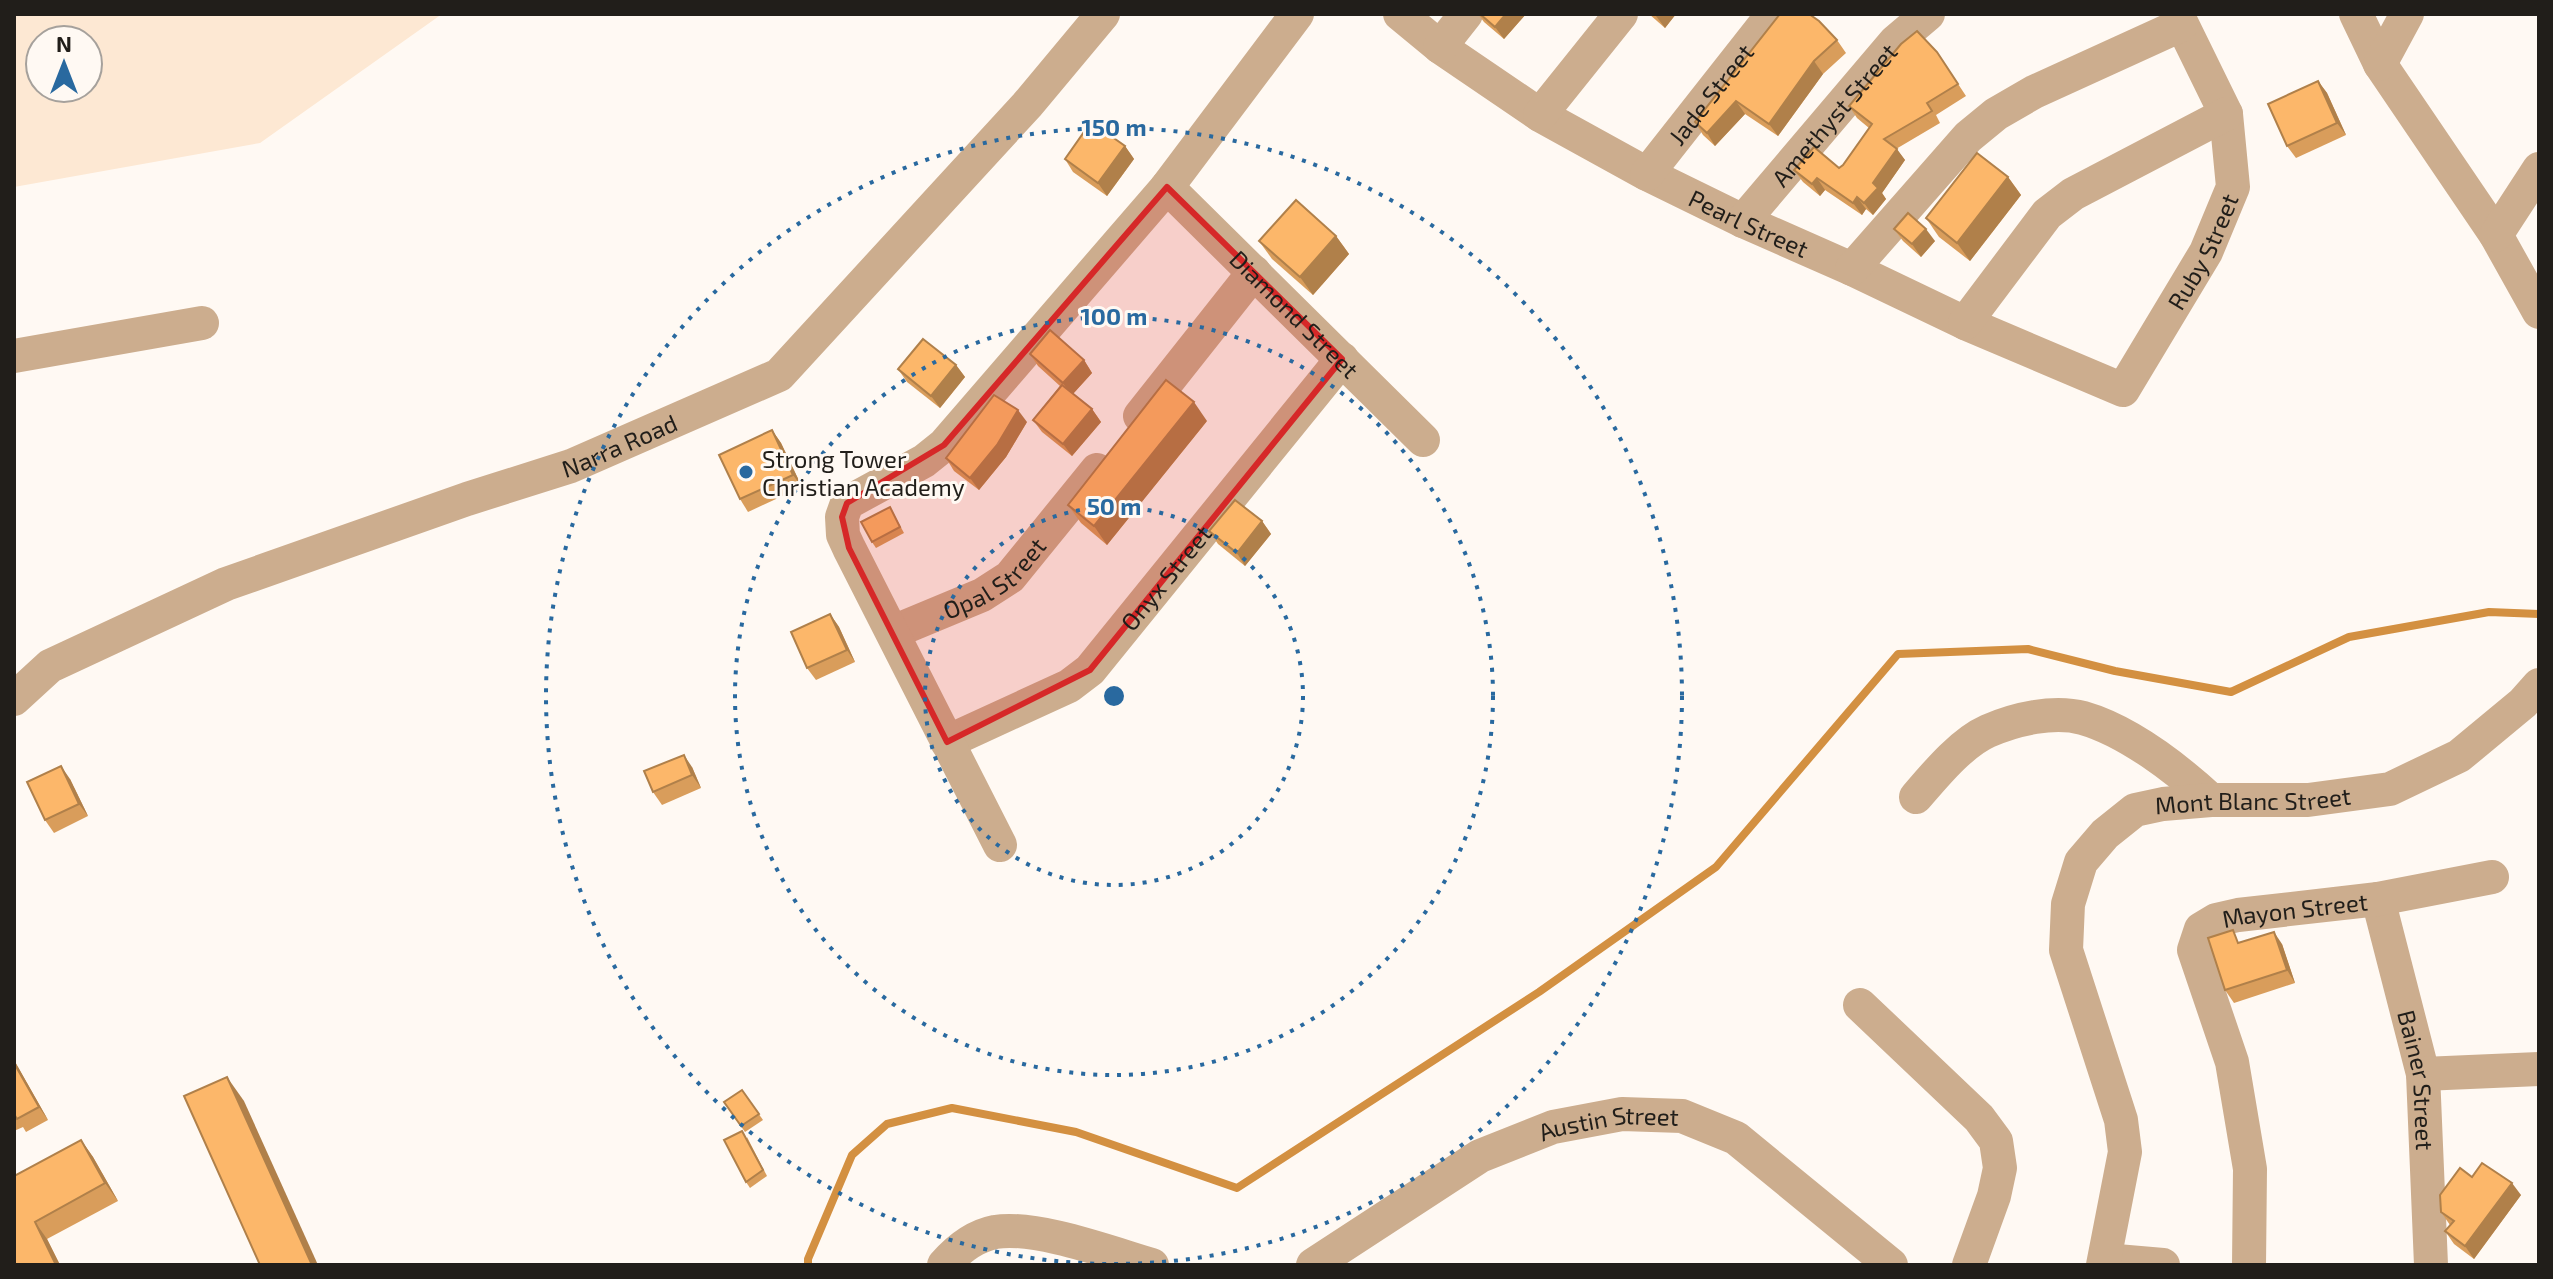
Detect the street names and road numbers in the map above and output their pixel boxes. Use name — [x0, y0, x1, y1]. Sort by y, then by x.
street label: Amethyst Street — [1765, 37, 1902, 192]
street label: Jade Street — [1662, 38, 1759, 150]
street label: Pearl Street — [1684, 182, 1813, 263]
street label: Ruby Street — [2161, 189, 2243, 314]
street label: Diamond Street — [1225, 244, 1366, 383]
street label: Narra Road — [558, 407, 681, 483]
street label: Onyx Street — [1114, 519, 1217, 636]
street label: Opal Street — [938, 531, 1051, 624]
street label: Mont Blanc Street — [2154, 780, 2352, 819]
street label: Mayon Street — [2219, 886, 2369, 933]
street label: Bainer Street — [2393, 1007, 2441, 1151]
street label: Austin Street — [1534, 1099, 1679, 1146]

